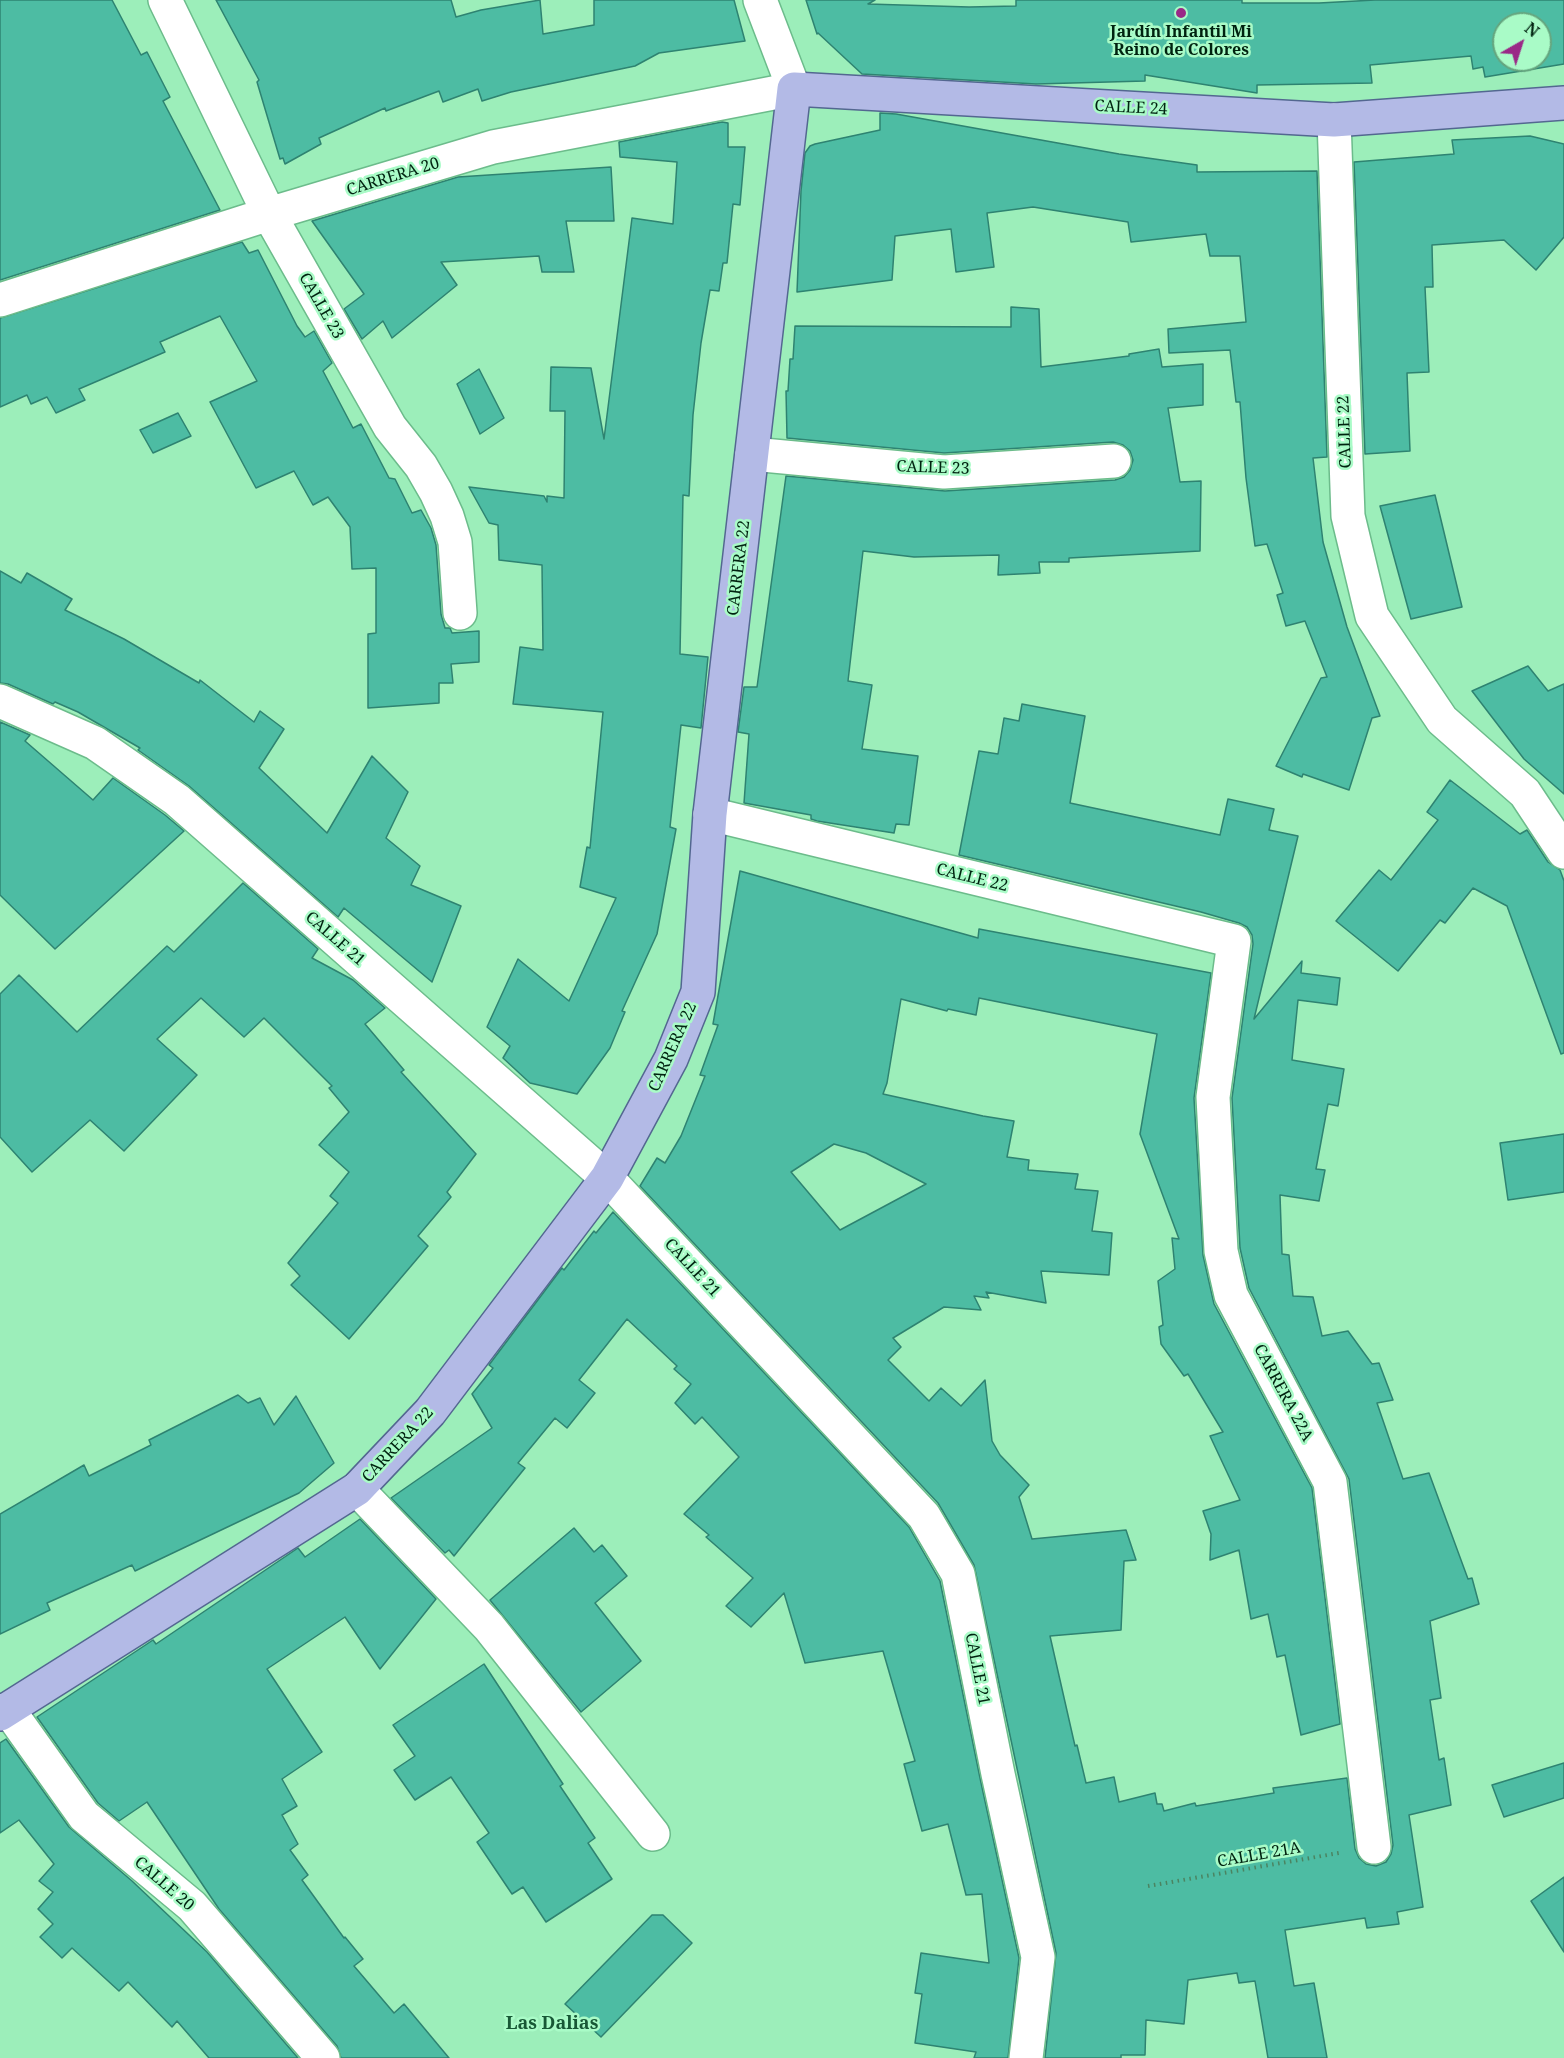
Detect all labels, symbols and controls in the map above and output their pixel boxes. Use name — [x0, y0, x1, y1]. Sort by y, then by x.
marker: Jardín Infantil Mi Reino de Colores — [1174, 6, 1188, 20]
north arrow — [1492, 12, 1552, 72]
text: N — [1520, 17, 1544, 42]
place label: Jardín Infantil Mi Reino de Colores — [1110, 22, 1252, 60]
street label: CALLE 24 — [1094, 97, 1168, 119]
street label: CARRERA 20 — [344, 154, 442, 200]
street label: CALLE 23 — [294, 270, 348, 342]
street label: CALLE 22 — [1334, 395, 1356, 469]
street label: CALLE 23 — [896, 457, 970, 479]
street label: CARRERA 22 — [724, 519, 754, 617]
street label: CALLE 22 — [934, 860, 1010, 896]
street label: CALLE 21 — [301, 908, 369, 970]
street label: CARRERA 22 — [645, 999, 701, 1095]
street label: CALLE 21 — [660, 1235, 724, 1301]
street label: CARRERA 22A — [1249, 1341, 1317, 1445]
street label: CARRERA 22 — [358, 1403, 438, 1487]
street label: CALLE 21 — [961, 1631, 993, 1707]
street label: CALLE 21A — [1216, 1838, 1302, 1872]
street label: CALLE 20 — [130, 1853, 198, 1915]
district label: Las Dalias — [506, 2013, 598, 2035]

